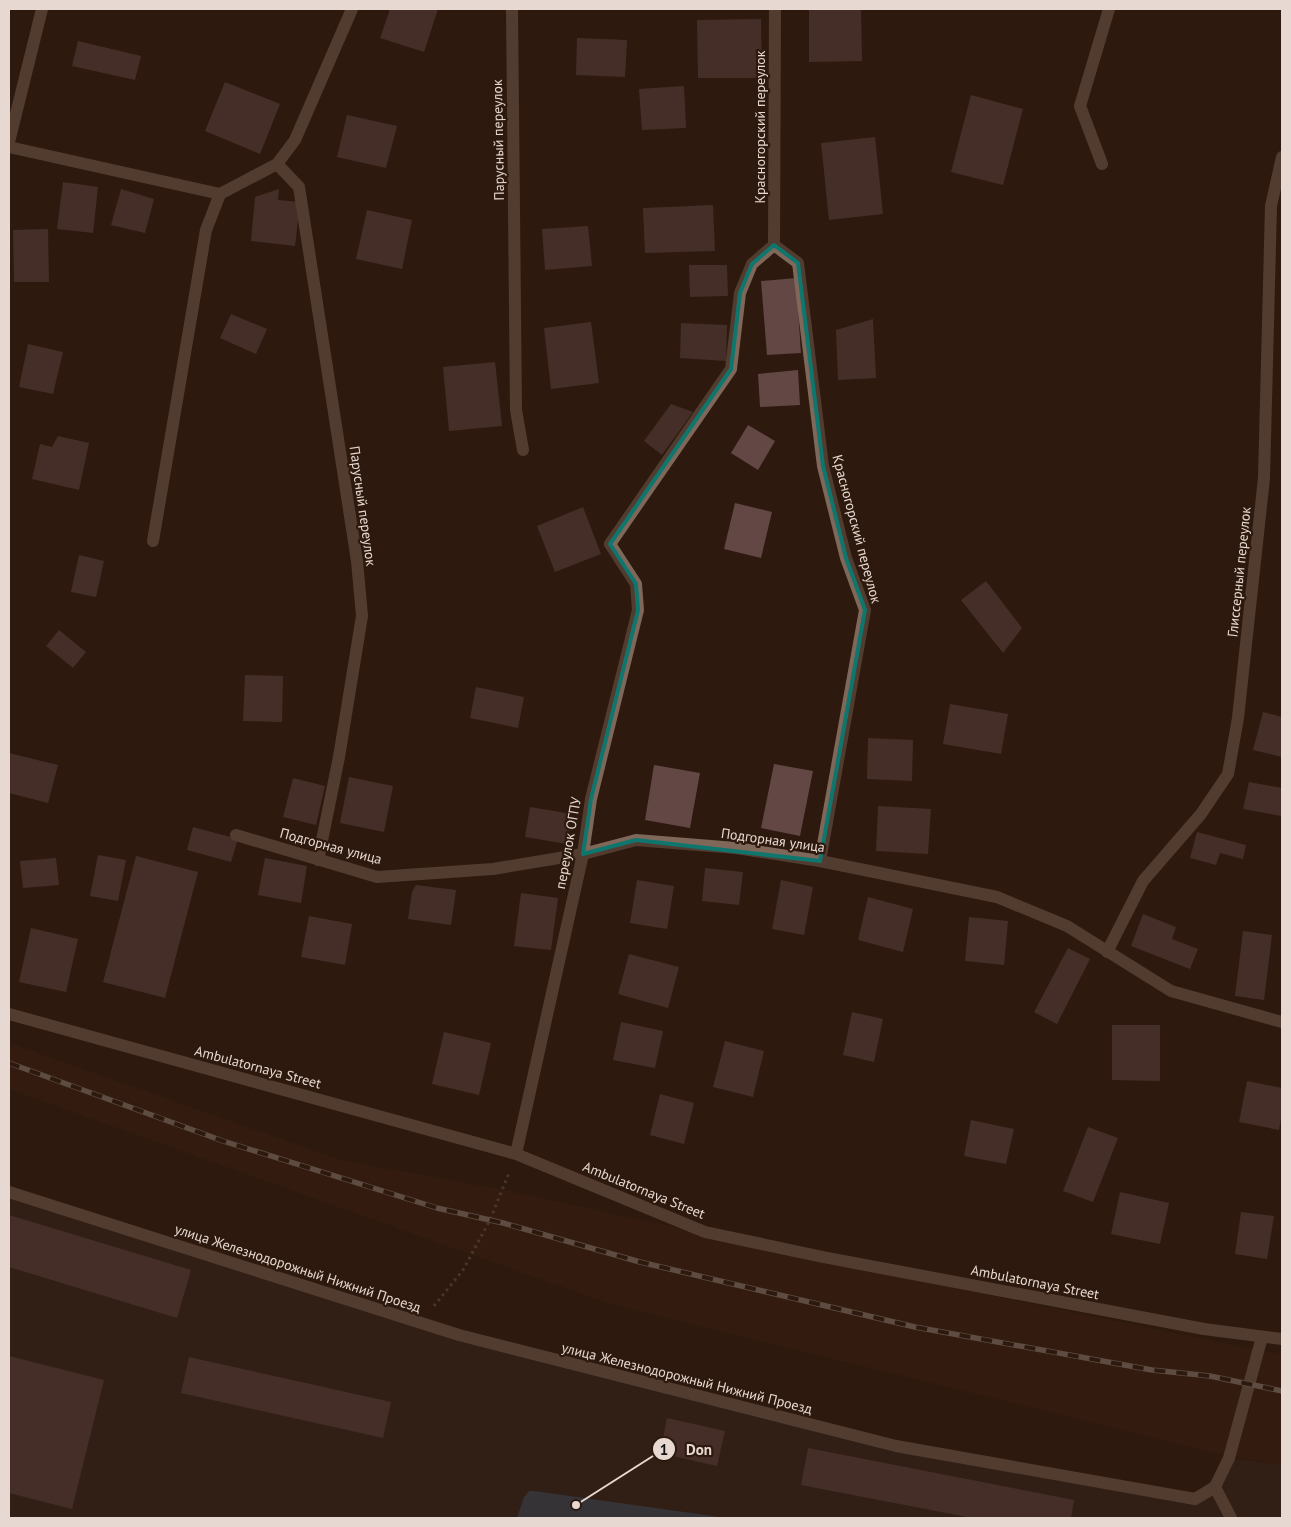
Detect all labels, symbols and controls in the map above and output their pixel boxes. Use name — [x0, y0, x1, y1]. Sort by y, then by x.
street label: Красногорский переулок — [751, 50, 769, 204]
street label: Парусный переулок — [488, 79, 508, 201]
street label: Парусный переулок — [346, 445, 380, 568]
street label: Красногорский переулок — [828, 453, 886, 606]
street label: Глиссерный переулок — [1223, 506, 1255, 638]
street label: переулок ОГПУ — [551, 795, 585, 890]
street label: Подгорная улица — [278, 824, 384, 868]
street label: Подгорная улица — [720, 824, 826, 856]
street label: Ambulatornaya Street — [193, 1041, 323, 1093]
street label: Ambulatornaya Street — [580, 1157, 708, 1223]
street label: улица Железнодорожный Нижний Проезд — [173, 1220, 424, 1317]
street label: Ambulatornaya Street — [969, 1261, 1101, 1303]
street label: улица Железнодорожный Нижний Проезд — [560, 1338, 815, 1418]
callout: Don — [651, 1434, 722, 1464]
text: 1 — [660, 1440, 668, 1459]
text: Don — [686, 1440, 712, 1459]

